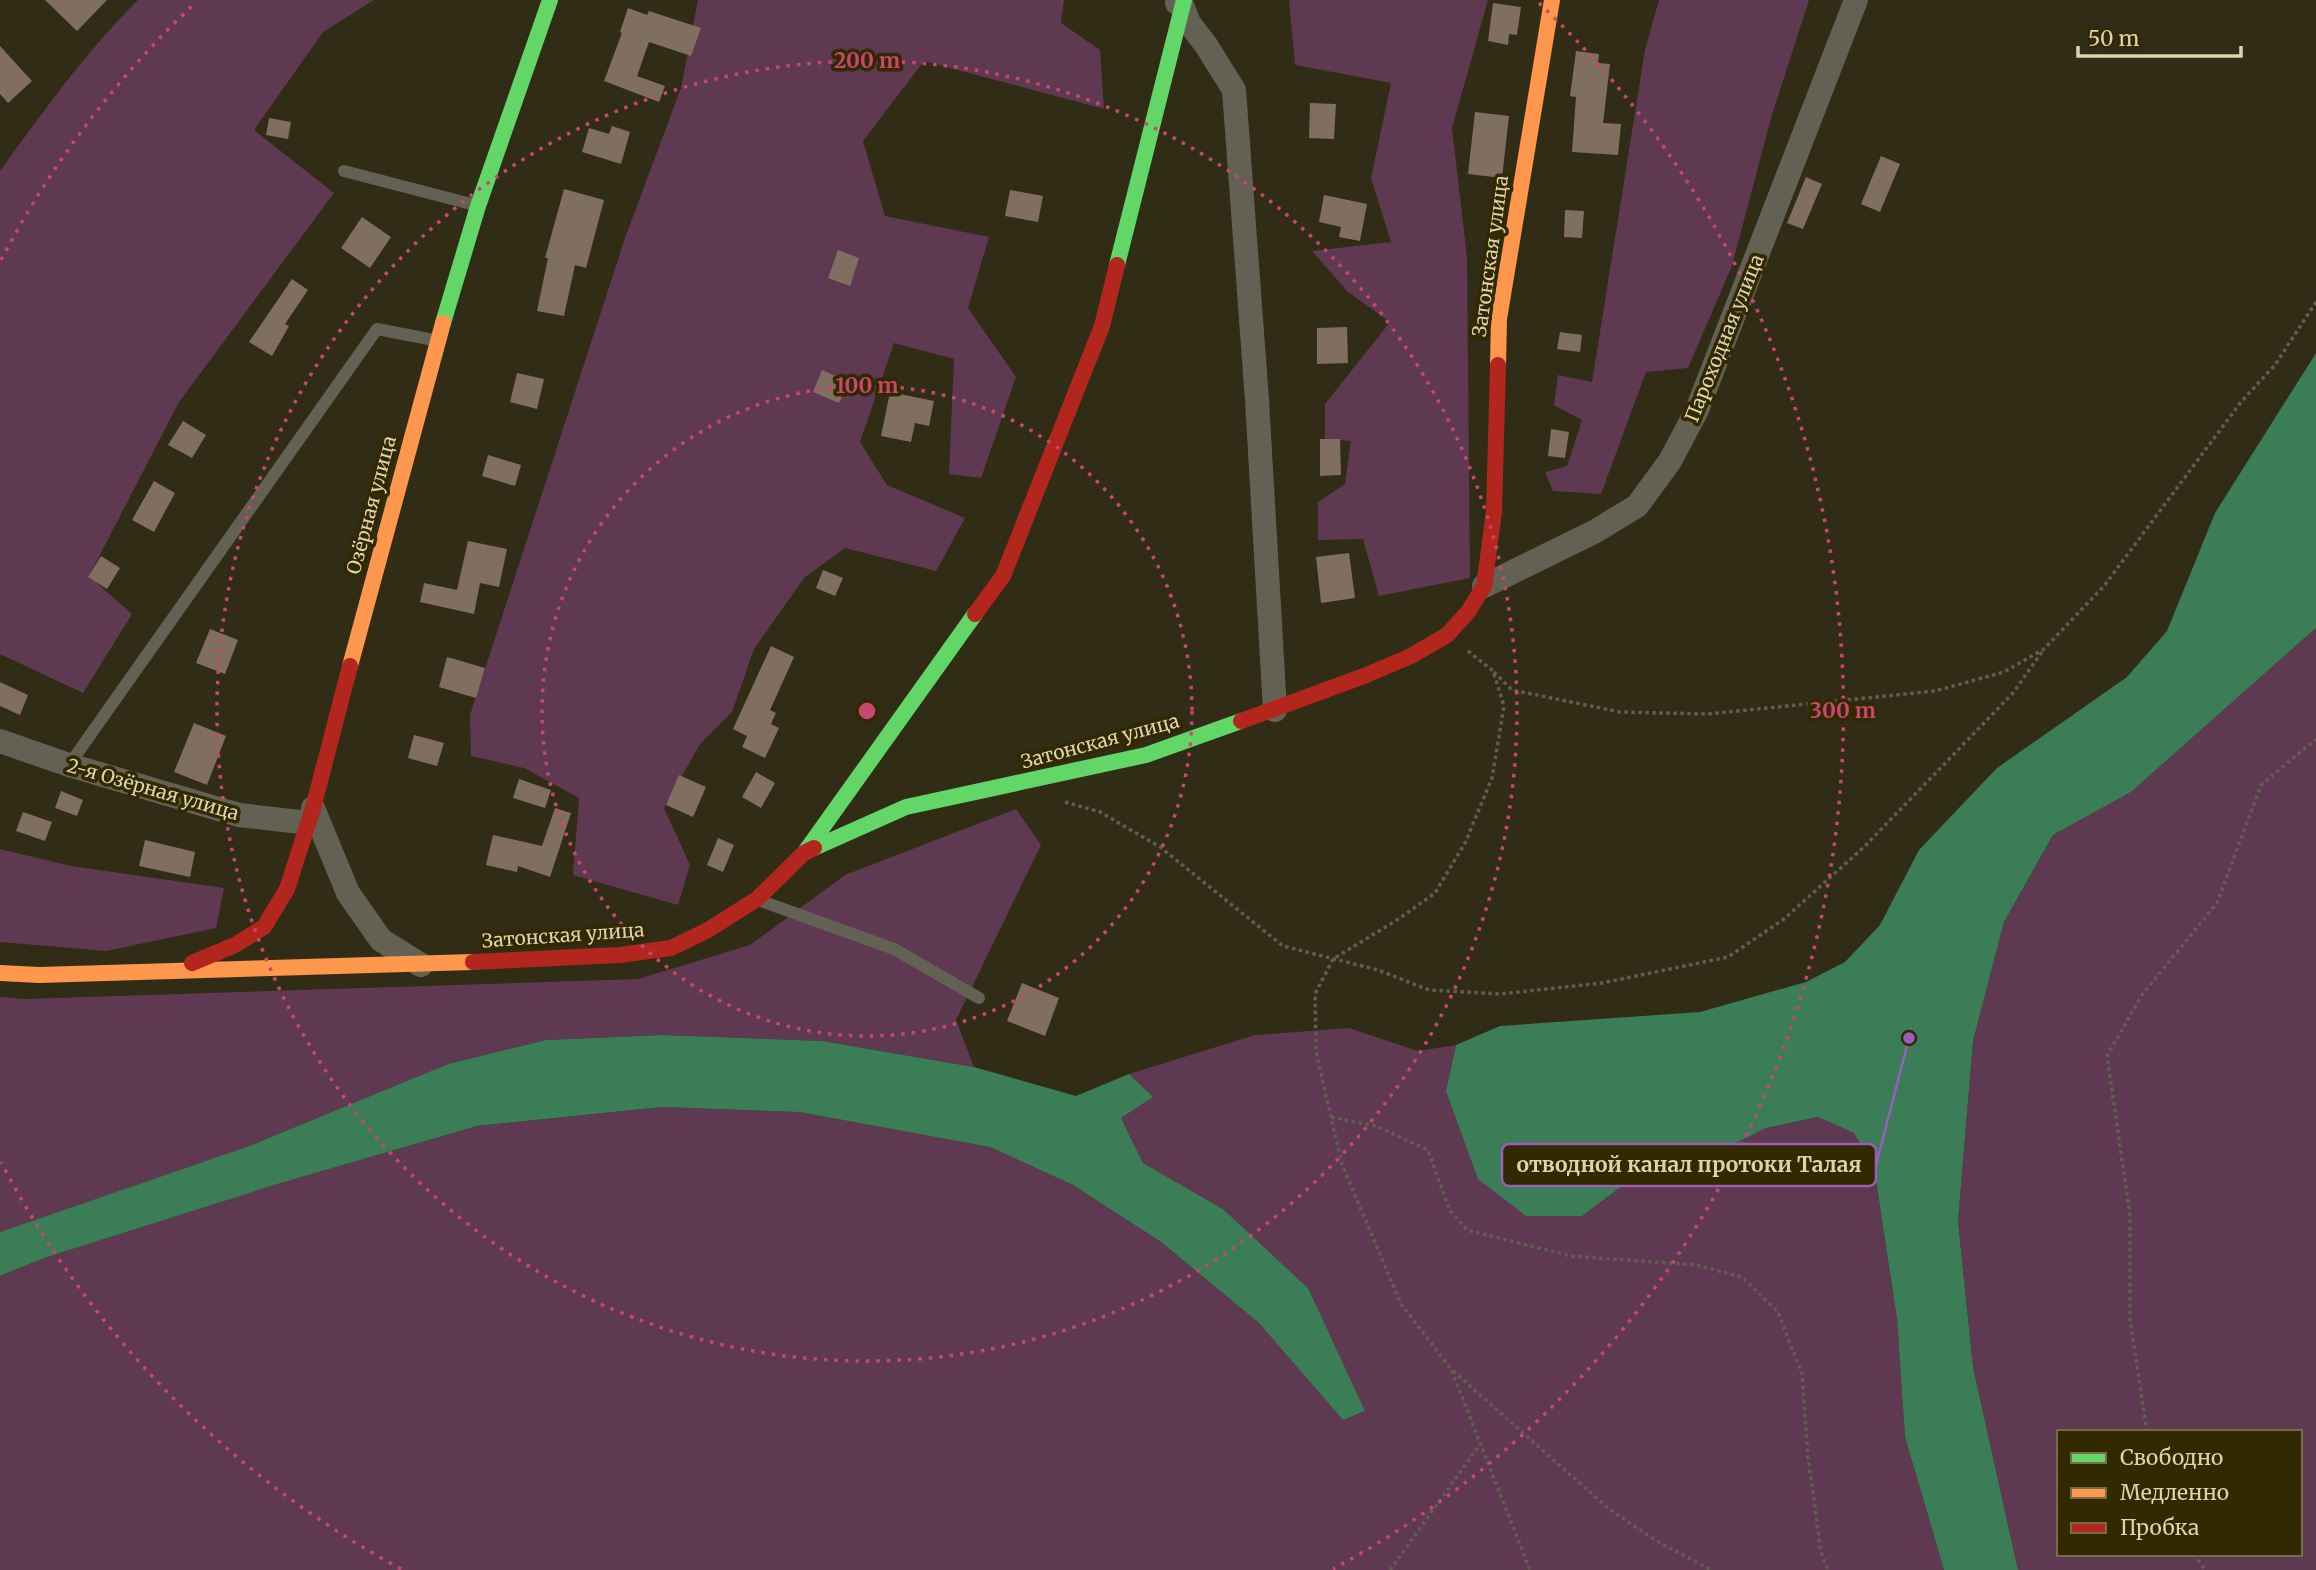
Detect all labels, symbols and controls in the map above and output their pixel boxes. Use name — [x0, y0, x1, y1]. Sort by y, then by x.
scale bar — [2078, 14, 2241, 58]
text: 50 m — [2088, 25, 2139, 52]
text: 200 m — [834, 47, 900, 74]
street label: Затонская улица — [1467, 174, 1513, 338]
street label: Пароходная улица — [1679, 251, 1769, 425]
text: 100 m — [836, 372, 898, 399]
street label: Озёрная улица — [341, 433, 401, 577]
text: 300 m — [1810, 697, 1876, 724]
centre of rings — [855, 699, 879, 723]
street label: Затонская улица — [1018, 708, 1182, 774]
street label: 2-я Озёрная улица — [64, 753, 242, 825]
street label: Затонская улица — [481, 917, 645, 953]
callout: отводной канал протоки Талая — [1502, 1144, 1876, 1186]
text: отводной канал протоки Талая — [1516, 1151, 1862, 1178]
legend — [2057, 1430, 2302, 1556]
text: Свободно — [2120, 1444, 2223, 1471]
text: Медленно — [2120, 1479, 2229, 1506]
text: Пробка — [2120, 1514, 2199, 1541]

